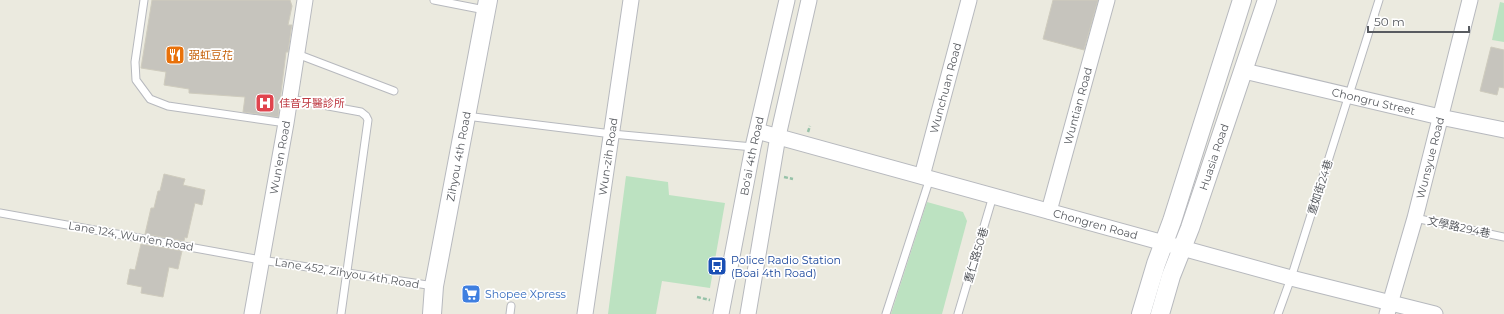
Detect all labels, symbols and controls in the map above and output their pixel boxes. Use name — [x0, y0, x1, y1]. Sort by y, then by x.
scale bar — [1368, 8, 1469, 34]
text: 50 m — [1374, 14, 1405, 29]
street label: Wunchuan Road — [927, 41, 964, 135]
restaurant icon: 弼虹豆花 — [164, 44, 186, 66]
place label: 弼虹豆花 — [189, 48, 233, 62]
street label: Wuntian Road — [1061, 66, 1095, 146]
street label: Chongru Street — [1330, 85, 1417, 118]
hospital icon: 佳音牙醫診所 — [254, 92, 276, 114]
place label: 佳音牙醫診所 — [279, 96, 345, 110]
street label: Zihyou 4th Road — [443, 110, 474, 203]
street label: Bo'ai 4th Road — [737, 115, 767, 197]
street label: Wunsyue Road — [1413, 116, 1447, 200]
street label: Wun-zih Road — [595, 117, 621, 197]
street label: Wun'en Road — [266, 120, 293, 195]
street label: Huasia Road — [1196, 122, 1232, 192]
street label: 重如街24巷 — [1304, 158, 1336, 216]
street label: Chongren Road — [1052, 206, 1139, 242]
street label: 文學路294巷 — [1426, 213, 1492, 241]
street label: Lane 124, Wun'en Road — [67, 218, 195, 254]
street label: 重仁路50巷 — [961, 225, 991, 285]
place label: Police Radio Station (Boai 4th Road) — [731, 253, 841, 280]
street label: Lane 452, Zihyou 4th Road — [274, 255, 420, 291]
bus stop icon: Police Radio Station (Boai 4th Road) — [706, 255, 728, 277]
supermarket icon: Shopee Xpress — [460, 283, 482, 305]
place label: Shopee Xpress — [485, 287, 567, 301]

